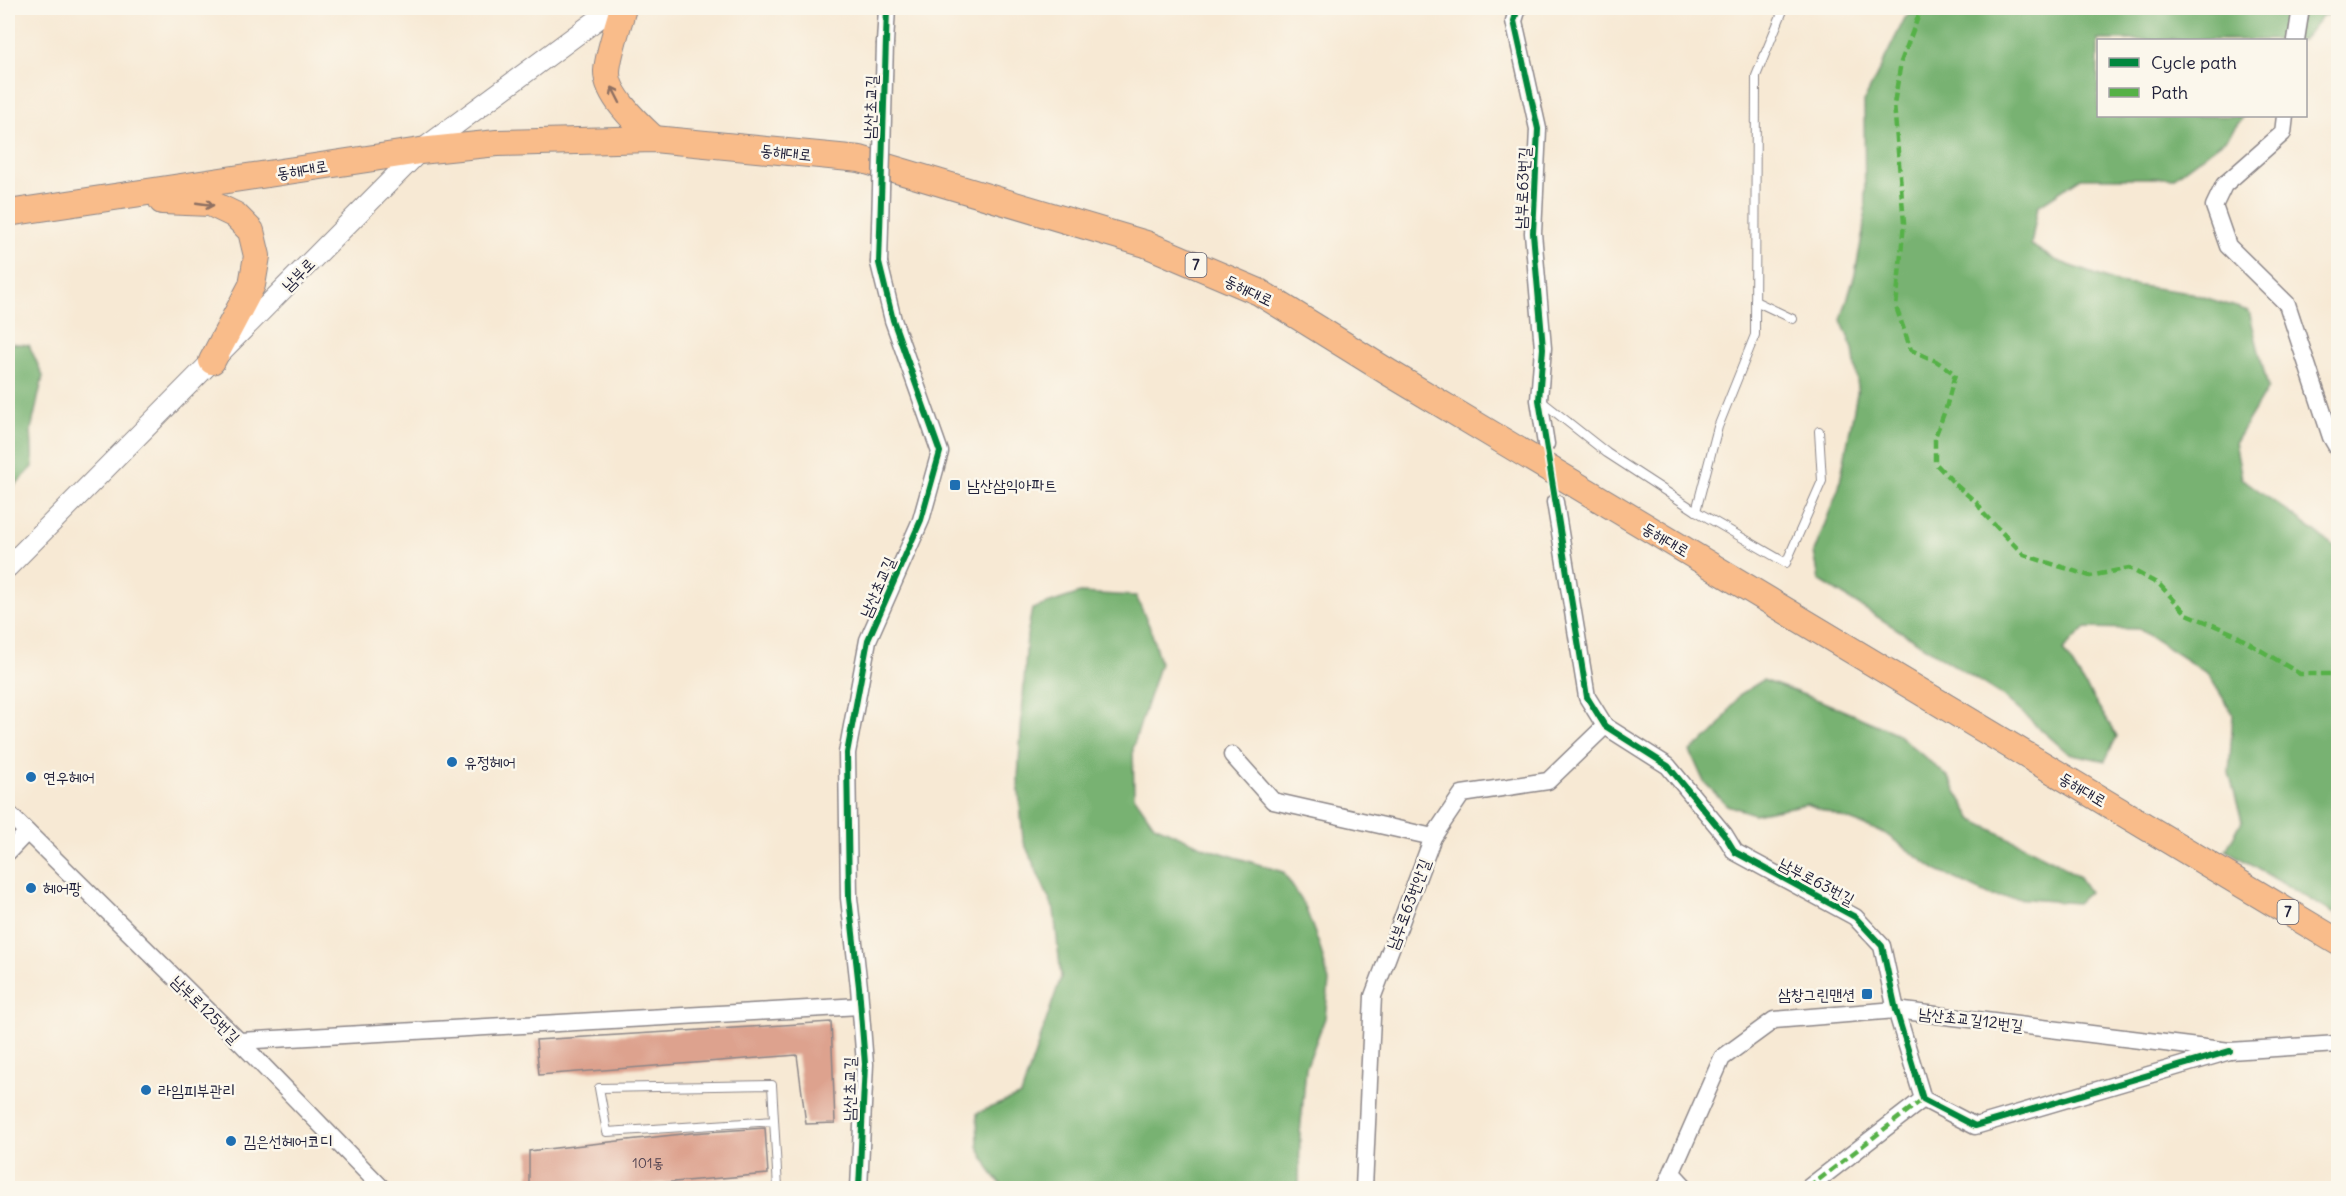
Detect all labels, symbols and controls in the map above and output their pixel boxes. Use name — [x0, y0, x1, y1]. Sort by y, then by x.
legend — [2097, 39, 2307, 117]
text: Cycle path — [2151, 51, 2237, 74]
street label: 남산초교길 — [859, 74, 881, 140]
text: Path — [2151, 81, 2188, 104]
one-way arrow — [610, 86, 622, 104]
street label: 동해대로 — [759, 139, 813, 165]
street label: 남부로63번길 — [1510, 146, 1534, 230]
street label: 동해대로 — [275, 155, 329, 183]
one-way arrow — [195, 198, 214, 209]
street label: 남부로 — [277, 253, 319, 295]
road number: 7 — [1186, 253, 1206, 277]
street label: 동해대로 — [1221, 270, 1277, 310]
place label: 남산삼익아파트 — [967, 475, 1057, 495]
marker: 남산삼익아파트 — [948, 478, 962, 492]
street label: 동해대로 — [1639, 517, 1693, 561]
street label: 남산초교길 — [855, 553, 899, 620]
place label: 유정헤어 — [464, 752, 516, 772]
marker: 유정헤어 — [445, 755, 459, 769]
place label: 연우헤어 — [43, 767, 95, 787]
street label: 동해대로 — [2056, 767, 2110, 811]
marker: 연우헤어 — [24, 770, 38, 784]
street label: 남부로63번길 — [1776, 853, 1858, 909]
street label: 남부로63번안길 — [1382, 856, 1435, 952]
place label: 헤어팡 — [43, 878, 82, 898]
marker: 헤어팡 — [24, 881, 38, 895]
road number: 7 — [2278, 900, 2298, 924]
street label: 남부로125번길 — [168, 971, 245, 1048]
place label: 삼창그린맨션 — [1778, 984, 1855, 1004]
marker: 삼창그린맨션 — [1860, 987, 1874, 1001]
street label: 남산초교길12번길 — [1918, 1003, 2025, 1035]
street label: 남산초교길 — [838, 1057, 860, 1121]
place label: 라임피부관리 — [158, 1080, 235, 1100]
marker: 라임피부관리 — [139, 1083, 153, 1097]
place label: 김은선헤어코디 — [243, 1131, 333, 1151]
marker: 김은선헤어코디 — [224, 1134, 238, 1148]
house number: 101동 — [632, 1154, 664, 1172]

